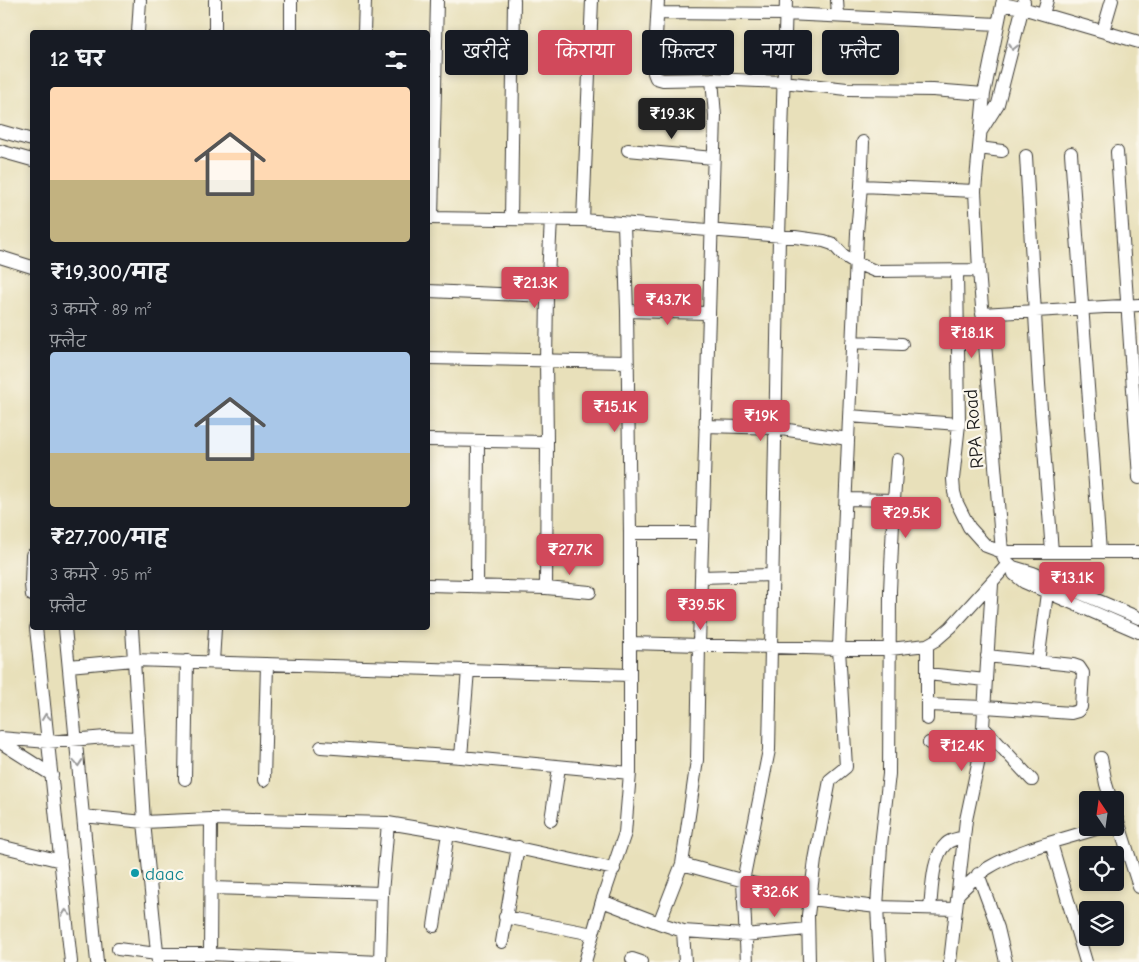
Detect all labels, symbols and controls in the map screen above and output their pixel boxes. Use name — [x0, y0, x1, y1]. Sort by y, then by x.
chip: खरीदें — [445, 30, 528, 75]
chip: किराया — [538, 30, 632, 75]
chip: फ़िल्टर — [642, 30, 734, 75]
chip: नया — [744, 30, 812, 75]
chip: फ़्लैट — [822, 30, 899, 75]
one-way arrow — [1008, 43, 1019, 52]
icon: filters — [382, 46, 410, 74]
text: 12 घर — [50, 47, 104, 71]
pin: ₹19.3K — [631, 98, 713, 140]
text: ₹19.3K — [649, 105, 695, 123]
icon: home — [185, 119, 275, 209]
text: ₹19,300/माह — [50, 260, 168, 284]
pin: ₹21.3K — [494, 266, 576, 309]
text: ₹21.3K — [512, 274, 558, 292]
pin: ₹43.7K — [627, 284, 709, 326]
text: ₹43.7K — [645, 291, 691, 309]
text: 3 कमरे · 89 m² — [50, 301, 151, 319]
pin: ₹18.1K — [931, 316, 1013, 359]
text: ₹18.1K — [950, 324, 994, 342]
text: फ़्लैट — [50, 333, 86, 351]
icon: home — [185, 384, 275, 474]
street label: RPA Road — [960, 388, 988, 470]
pin: ₹15.1K — [574, 390, 656, 433]
text: ₹15.1K — [593, 398, 637, 416]
pin: ₹19K — [731, 400, 791, 442]
text: ₹19K — [744, 407, 778, 425]
pin: ₹29.5K — [865, 496, 947, 539]
text: ₹29.5K — [882, 504, 930, 522]
text: ₹27,700/माह — [50, 525, 168, 549]
pin: ₹27.7K — [529, 534, 611, 576]
text: ₹27.7K — [547, 541, 593, 559]
pin: ₹13.1K — [1031, 562, 1113, 604]
text: 3 कमरे · 95 m² — [50, 566, 152, 584]
text: ₹13.1K — [1050, 569, 1094, 587]
pin: ₹39.5K — [660, 588, 742, 631]
text: ₹39.5K — [677, 596, 725, 614]
text: फ़्लैट — [50, 598, 86, 616]
one-way arrow — [41, 713, 52, 721]
pin: ₹12.4K — [921, 730, 1003, 772]
text: ₹12.4K — [940, 737, 984, 755]
one-way arrow — [73, 759, 84, 767]
north arrow — [1079, 791, 1124, 836]
map controls — [1079, 791, 1124, 946]
button: locate — [1079, 846, 1124, 891]
place label: daac — [145, 863, 184, 885]
marker: daac — [129, 867, 141, 879]
pin: ₹32.6K — [734, 876, 816, 918]
text: ₹32.6K — [751, 883, 799, 901]
button: layers — [1079, 901, 1124, 946]
one-way arrow — [61, 909, 72, 917]

